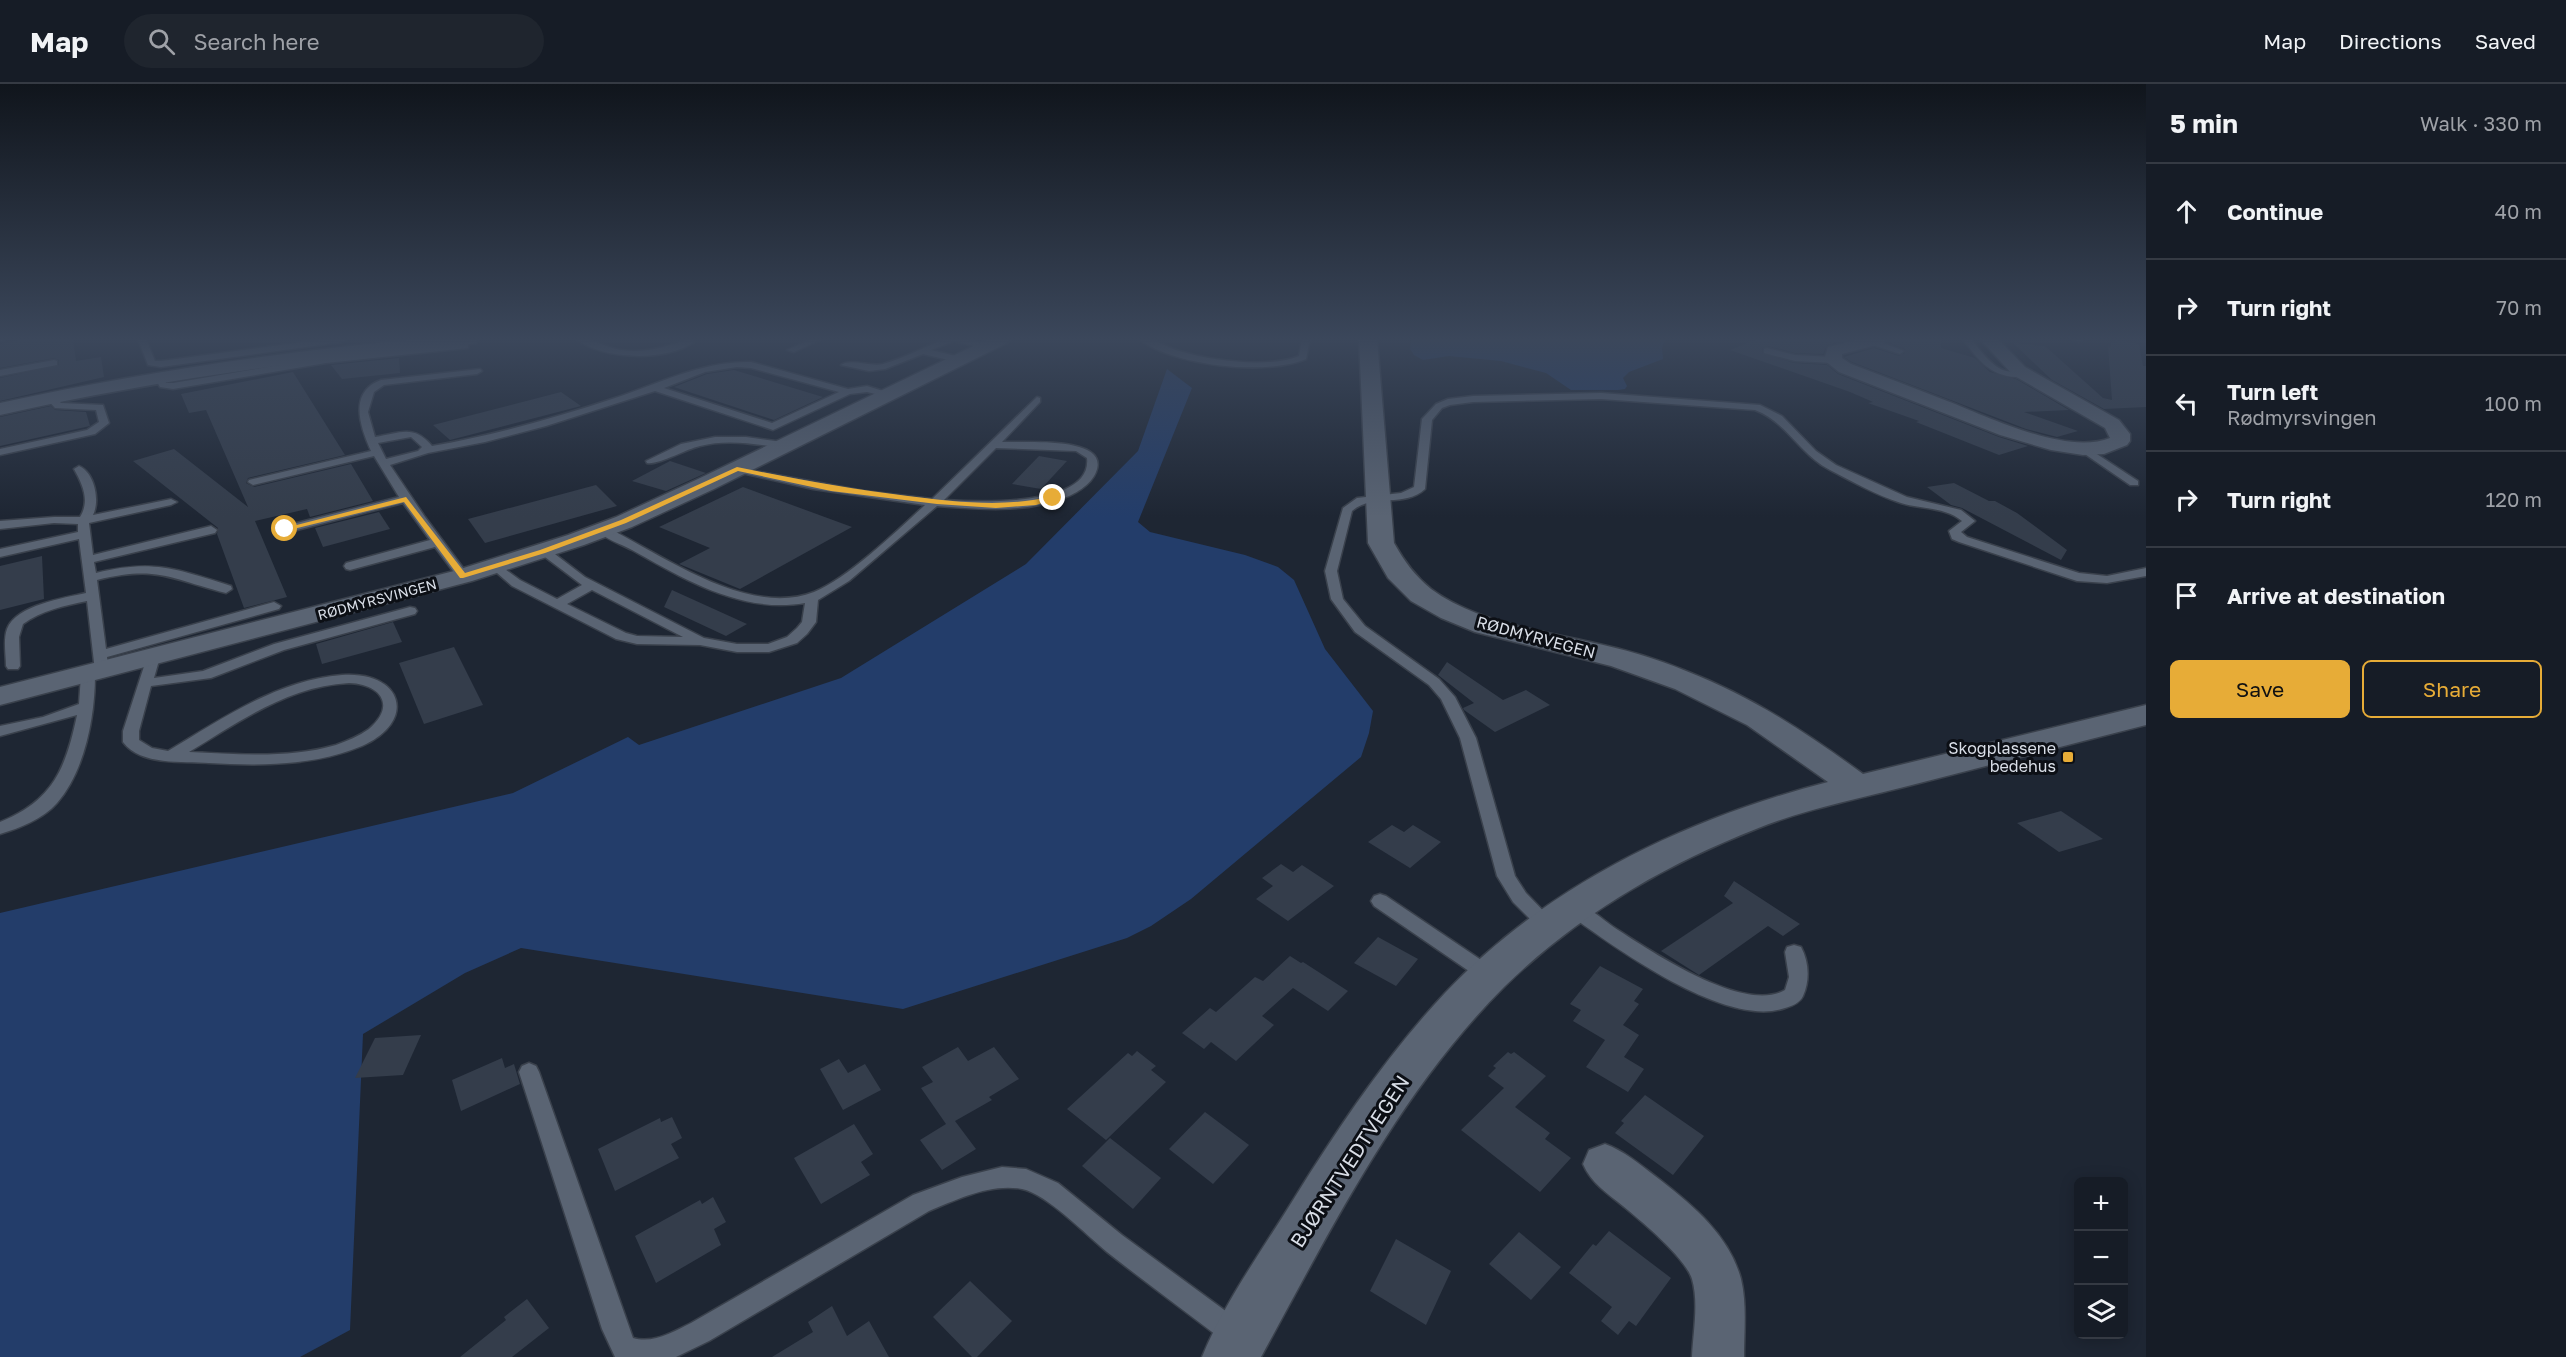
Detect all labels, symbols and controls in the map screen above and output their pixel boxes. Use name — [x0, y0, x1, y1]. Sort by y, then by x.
search box — [124, 14, 544, 68]
text: Map — [30, 25, 88, 58]
icon: search — [145, 25, 178, 58]
text: Search here — [193, 28, 319, 55]
text: Map — [2263, 28, 2306, 54]
text: Directions — [2339, 28, 2442, 54]
text: Saved — [2475, 28, 2536, 54]
text: 5 min — [2170, 108, 2238, 139]
text: Walk · 330 m — [2420, 111, 2542, 135]
icon: ahead — [2170, 195, 2203, 228]
text: Continue — [2227, 198, 2323, 225]
text: 40 m — [2495, 199, 2542, 223]
icon: right — [2170, 291, 2203, 324]
text: Turn right — [2227, 294, 2331, 321]
text: 70 m — [2496, 295, 2542, 319]
text: Turn left — [2227, 378, 2318, 405]
icon: left — [2170, 387, 2203, 420]
text: 100 m — [2485, 391, 2542, 415]
text: Rødmyrsvingen — [2227, 405, 2377, 429]
icon: right — [2170, 483, 2203, 516]
route end — [1039, 484, 1065, 510]
text: Turn right — [2227, 486, 2331, 513]
text: 120 m — [2486, 487, 2542, 511]
route start — [271, 515, 297, 541]
street label: RØDMYRSVINGEN — [316, 575, 438, 623]
icon: arrive — [2170, 579, 2203, 612]
text: Arrive at destination — [2227, 582, 2445, 609]
street label: RØDMYRVEGEN — [1474, 612, 1598, 662]
button: Save — [2170, 660, 2350, 718]
button: Share — [2362, 660, 2542, 718]
place label: Skogplassene bedehus — [1948, 738, 2056, 776]
marker: Skogplassene bedehus — [2061, 750, 2075, 764]
street label: BJØRNTVEDTVEGEN — [1284, 1070, 1414, 1252]
map controls — [2074, 1177, 2128, 1339]
button: + — [2074, 1177, 2128, 1231]
button: − — [2074, 1231, 2128, 1285]
button: layers — [2074, 1285, 2128, 1339]

